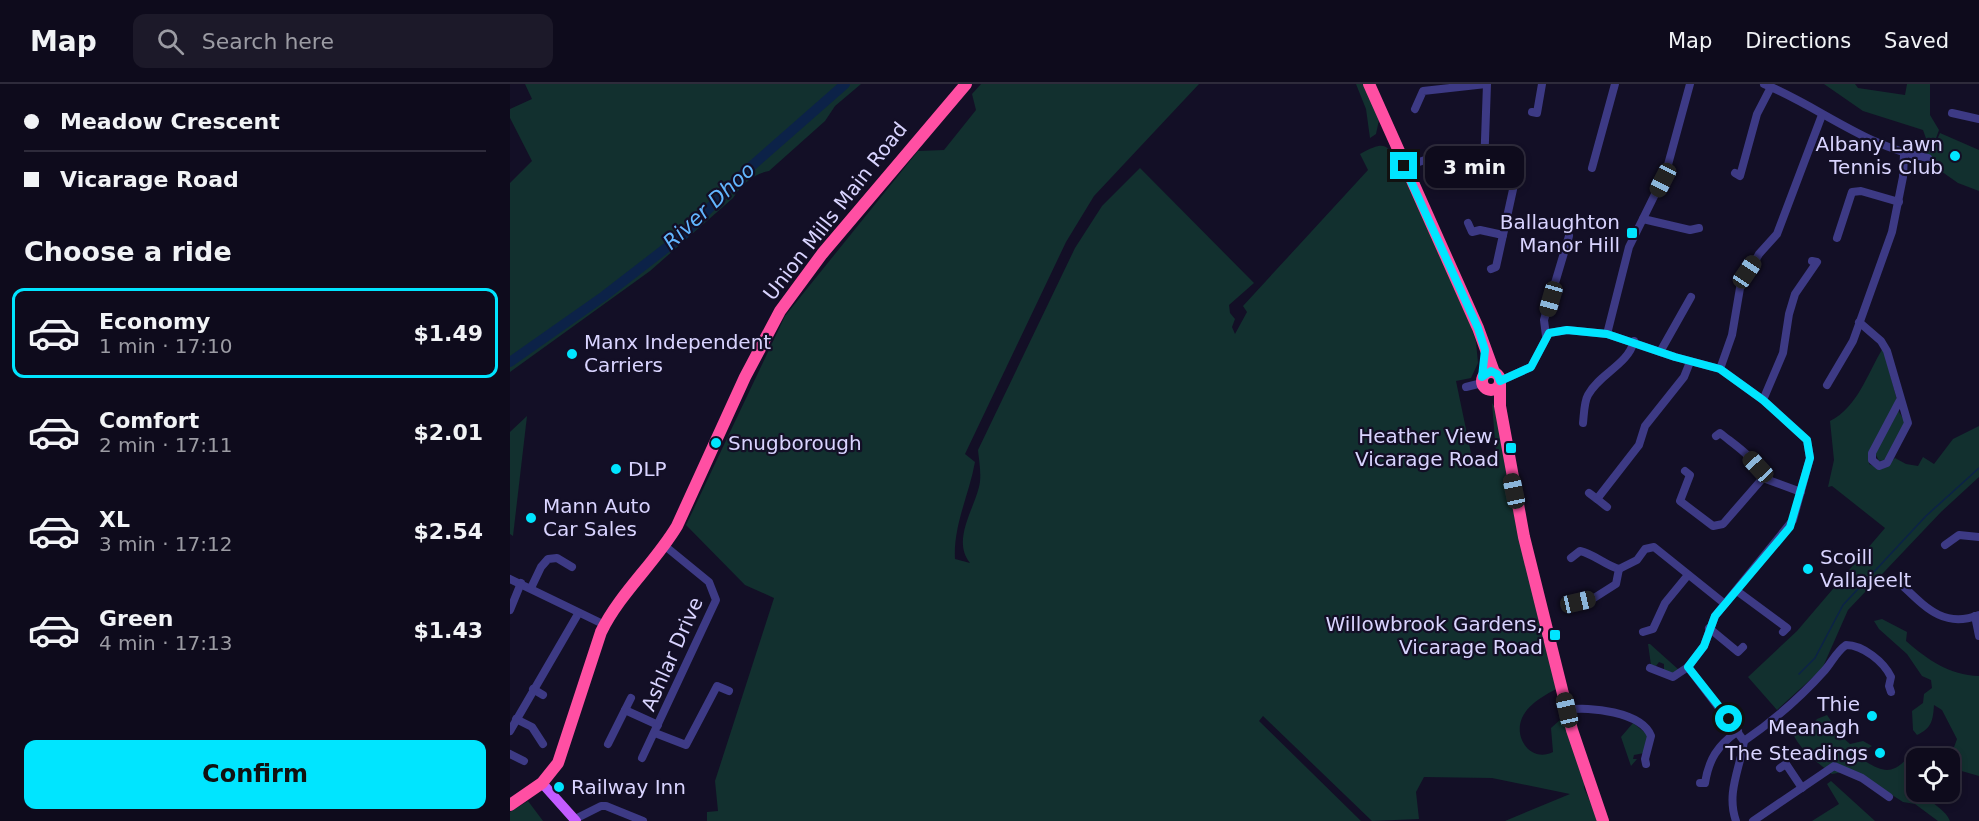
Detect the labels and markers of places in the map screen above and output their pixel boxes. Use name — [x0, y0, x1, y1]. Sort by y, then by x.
place label: Albany Lawn Tennis Club — [1816, 132, 1943, 179]
marker: Albany Lawn Tennis Club — [1948, 149, 1962, 163]
place label: Ballaughton Manor Hill — [1500, 210, 1620, 257]
marker: Ballaughton Manor Hill — [1625, 226, 1639, 240]
place label: Manx Independent Carriers — [584, 330, 771, 377]
marker: Manx Independent Carriers — [565, 347, 579, 361]
place label: Heather View, Vicarage Road — [1355, 424, 1499, 471]
place label: Snugborough — [728, 431, 862, 455]
marker: Snugborough — [709, 436, 723, 450]
marker: Heather View, Vicarage Road — [1504, 441, 1518, 455]
place label: DLP — [628, 457, 667, 481]
marker: DLP — [609, 462, 623, 476]
place label: Mann Auto Car Sales — [543, 494, 651, 541]
marker: Mann Auto Car Sales — [524, 511, 538, 525]
place label: Scoill Vallajeelt — [1820, 545, 1911, 592]
marker: Scoill Vallajeelt — [1801, 562, 1815, 576]
place label: Willowbrook Gardens, Vicarage Road — [1325, 612, 1543, 659]
marker: Willowbrook Gardens, Vicarage Road — [1548, 628, 1562, 642]
place label: Thie Meanagh — [1768, 692, 1860, 739]
marker: Thie Meanagh — [1865, 709, 1879, 723]
place label: The Steadings — [1724, 741, 1868, 765]
marker: The Steadings — [1873, 746, 1887, 760]
place label: Railway Inn — [571, 775, 686, 799]
marker: Railway Inn — [552, 780, 566, 794]

